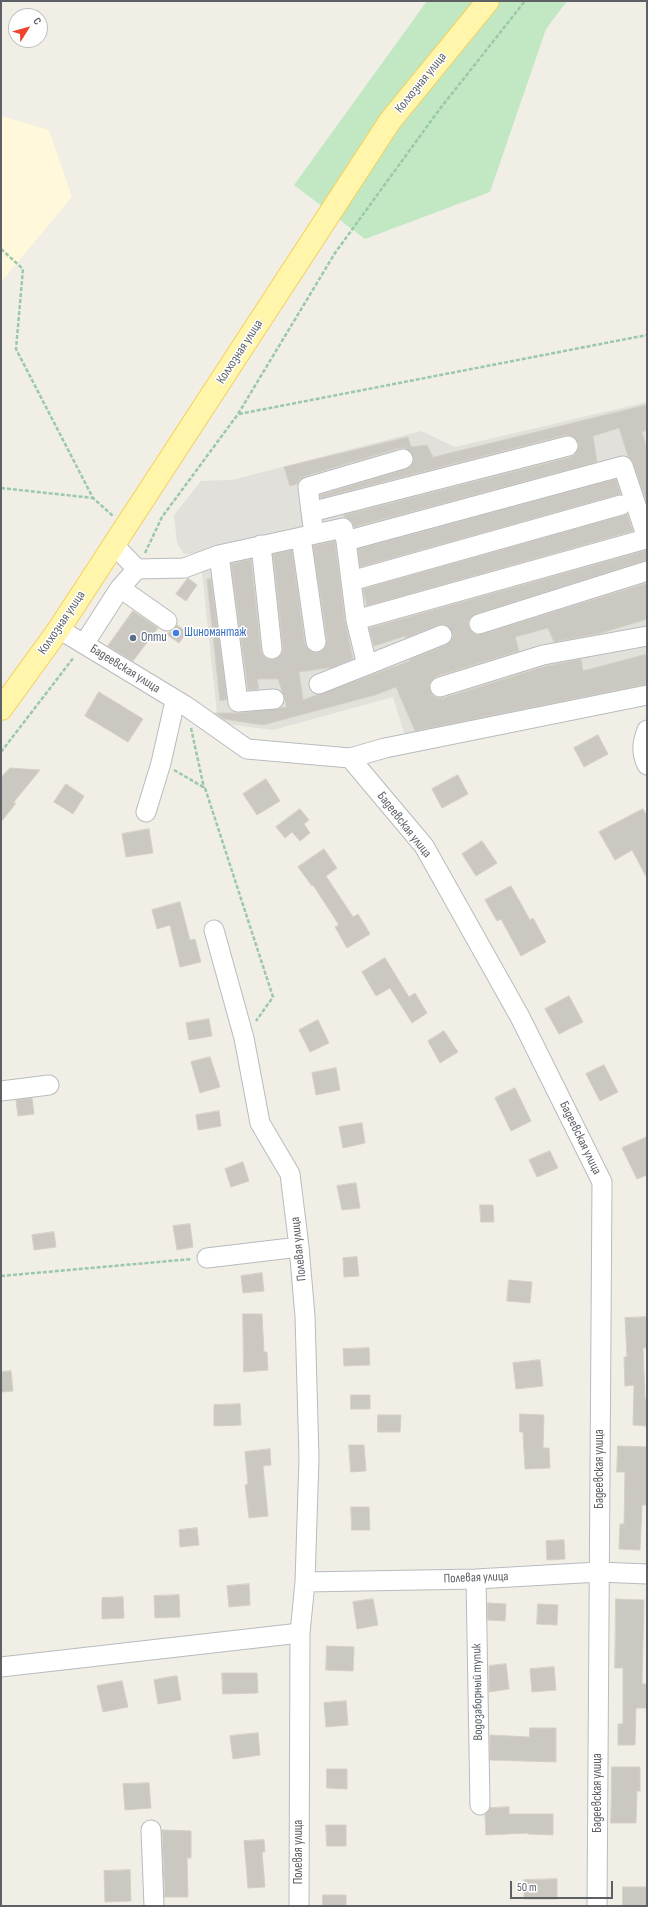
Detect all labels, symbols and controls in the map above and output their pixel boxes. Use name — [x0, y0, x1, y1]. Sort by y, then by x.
north arrow — [8, 8, 48, 48]
text: С — [30, 15, 44, 27]
street label: Колхозная улица — [392, 50, 450, 116]
street label: Колхозная улица — [213, 317, 267, 387]
street label: Колхозная улица — [35, 588, 89, 658]
place label: Шиномантаж — [184, 625, 246, 641]
marker: Шиномантаж — [171, 628, 181, 638]
place label: Опти — [141, 630, 167, 646]
marker: Опти — [128, 633, 138, 643]
street label: Бадеевская улица — [87, 641, 163, 697]
street label: Бадеевская улица — [373, 789, 435, 861]
street label: Бадеевская улица — [556, 1099, 604, 1177]
street label: Полевая улица — [288, 1216, 310, 1282]
street label: Бадеевская улица — [592, 1429, 608, 1509]
street label: Полевая улица — [443, 1569, 509, 1587]
street label: Водозаборный тупик — [469, 1643, 487, 1741]
street label: Бадеевская улица — [590, 1753, 606, 1833]
street label: Полевая улица — [291, 1820, 307, 1884]
scale bar — [512, 1873, 615, 1899]
text: 50 m — [517, 1880, 537, 1895]

